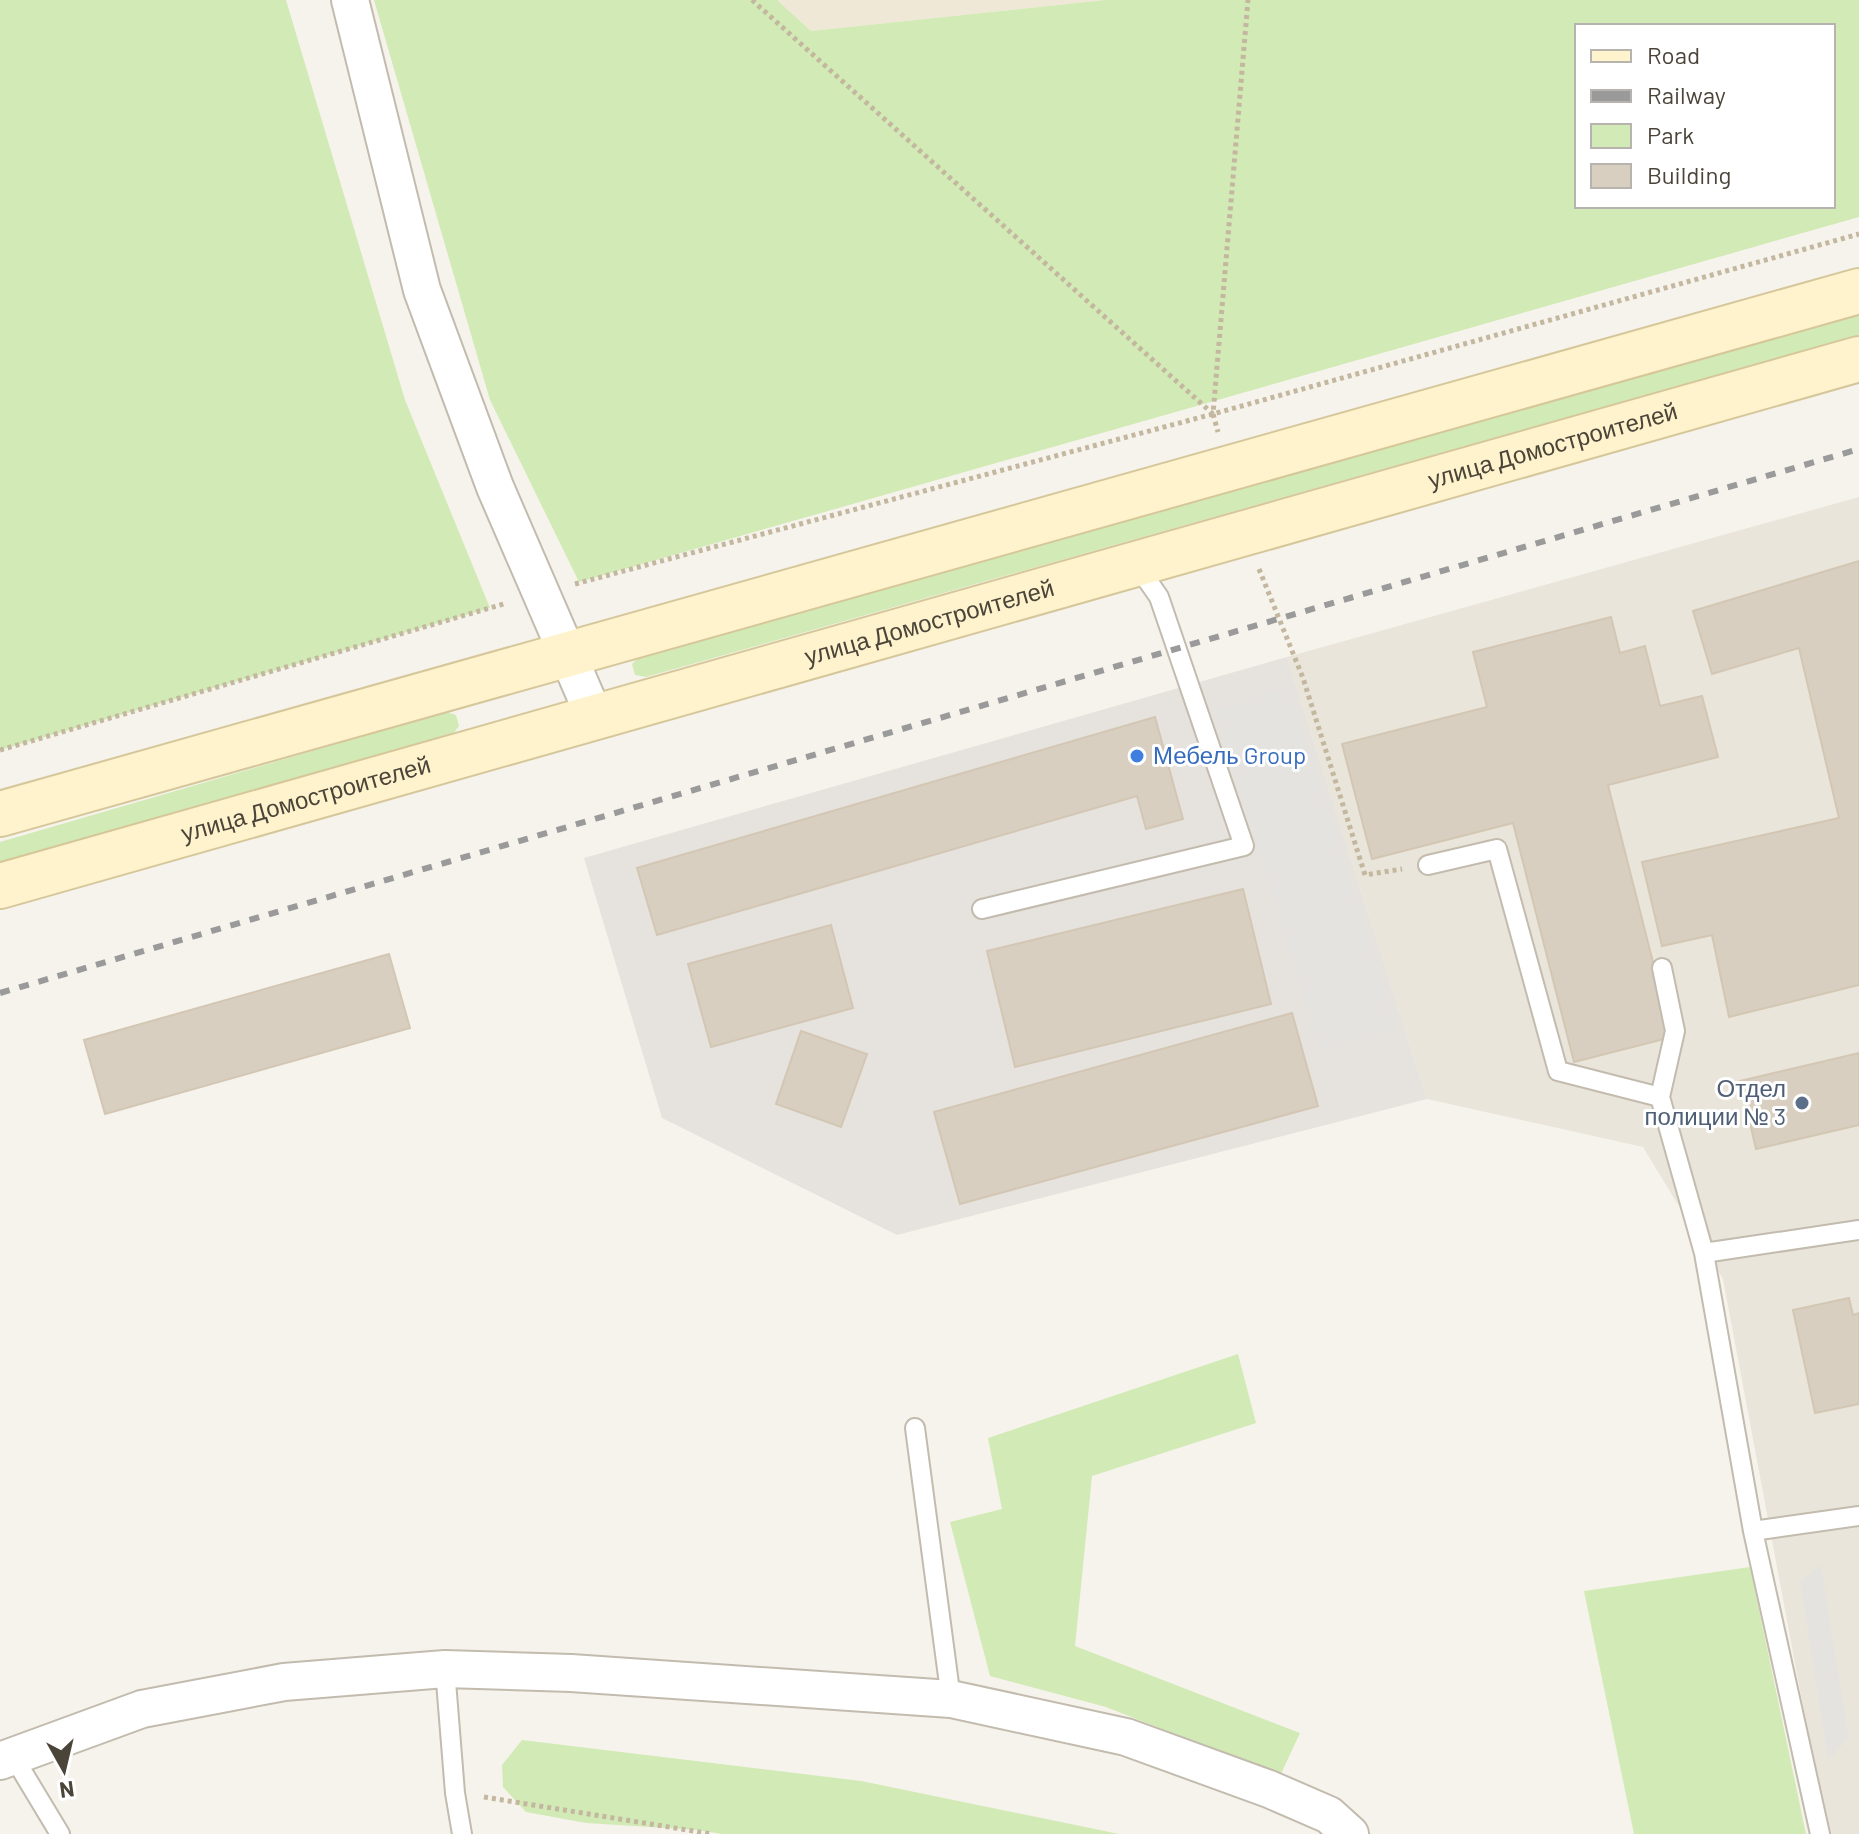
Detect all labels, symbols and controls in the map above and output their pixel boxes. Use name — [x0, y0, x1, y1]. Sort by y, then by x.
legend — [1575, 24, 1835, 208]
text: Road — [1647, 40, 1700, 69]
text: Railway — [1647, 80, 1726, 109]
text: Park — [1647, 120, 1694, 149]
text: Building — [1647, 160, 1731, 189]
street label: улица Домостроителей — [1424, 395, 1680, 493]
street label: улица Домостроителей — [801, 572, 1057, 670]
place label: Мебель Group — [1153, 740, 1306, 769]
marker: Мебель Group — [1128, 747, 1146, 765]
street label: улица Домостроителей — [178, 749, 433, 847]
place label: Отдел полиции № 3 — [1645, 1073, 1786, 1130]
marker: Отдел полиции № 3 — [1793, 1094, 1811, 1112]
north arrow — [24, 1730, 104, 1810]
text: N — [58, 1777, 76, 1805]

